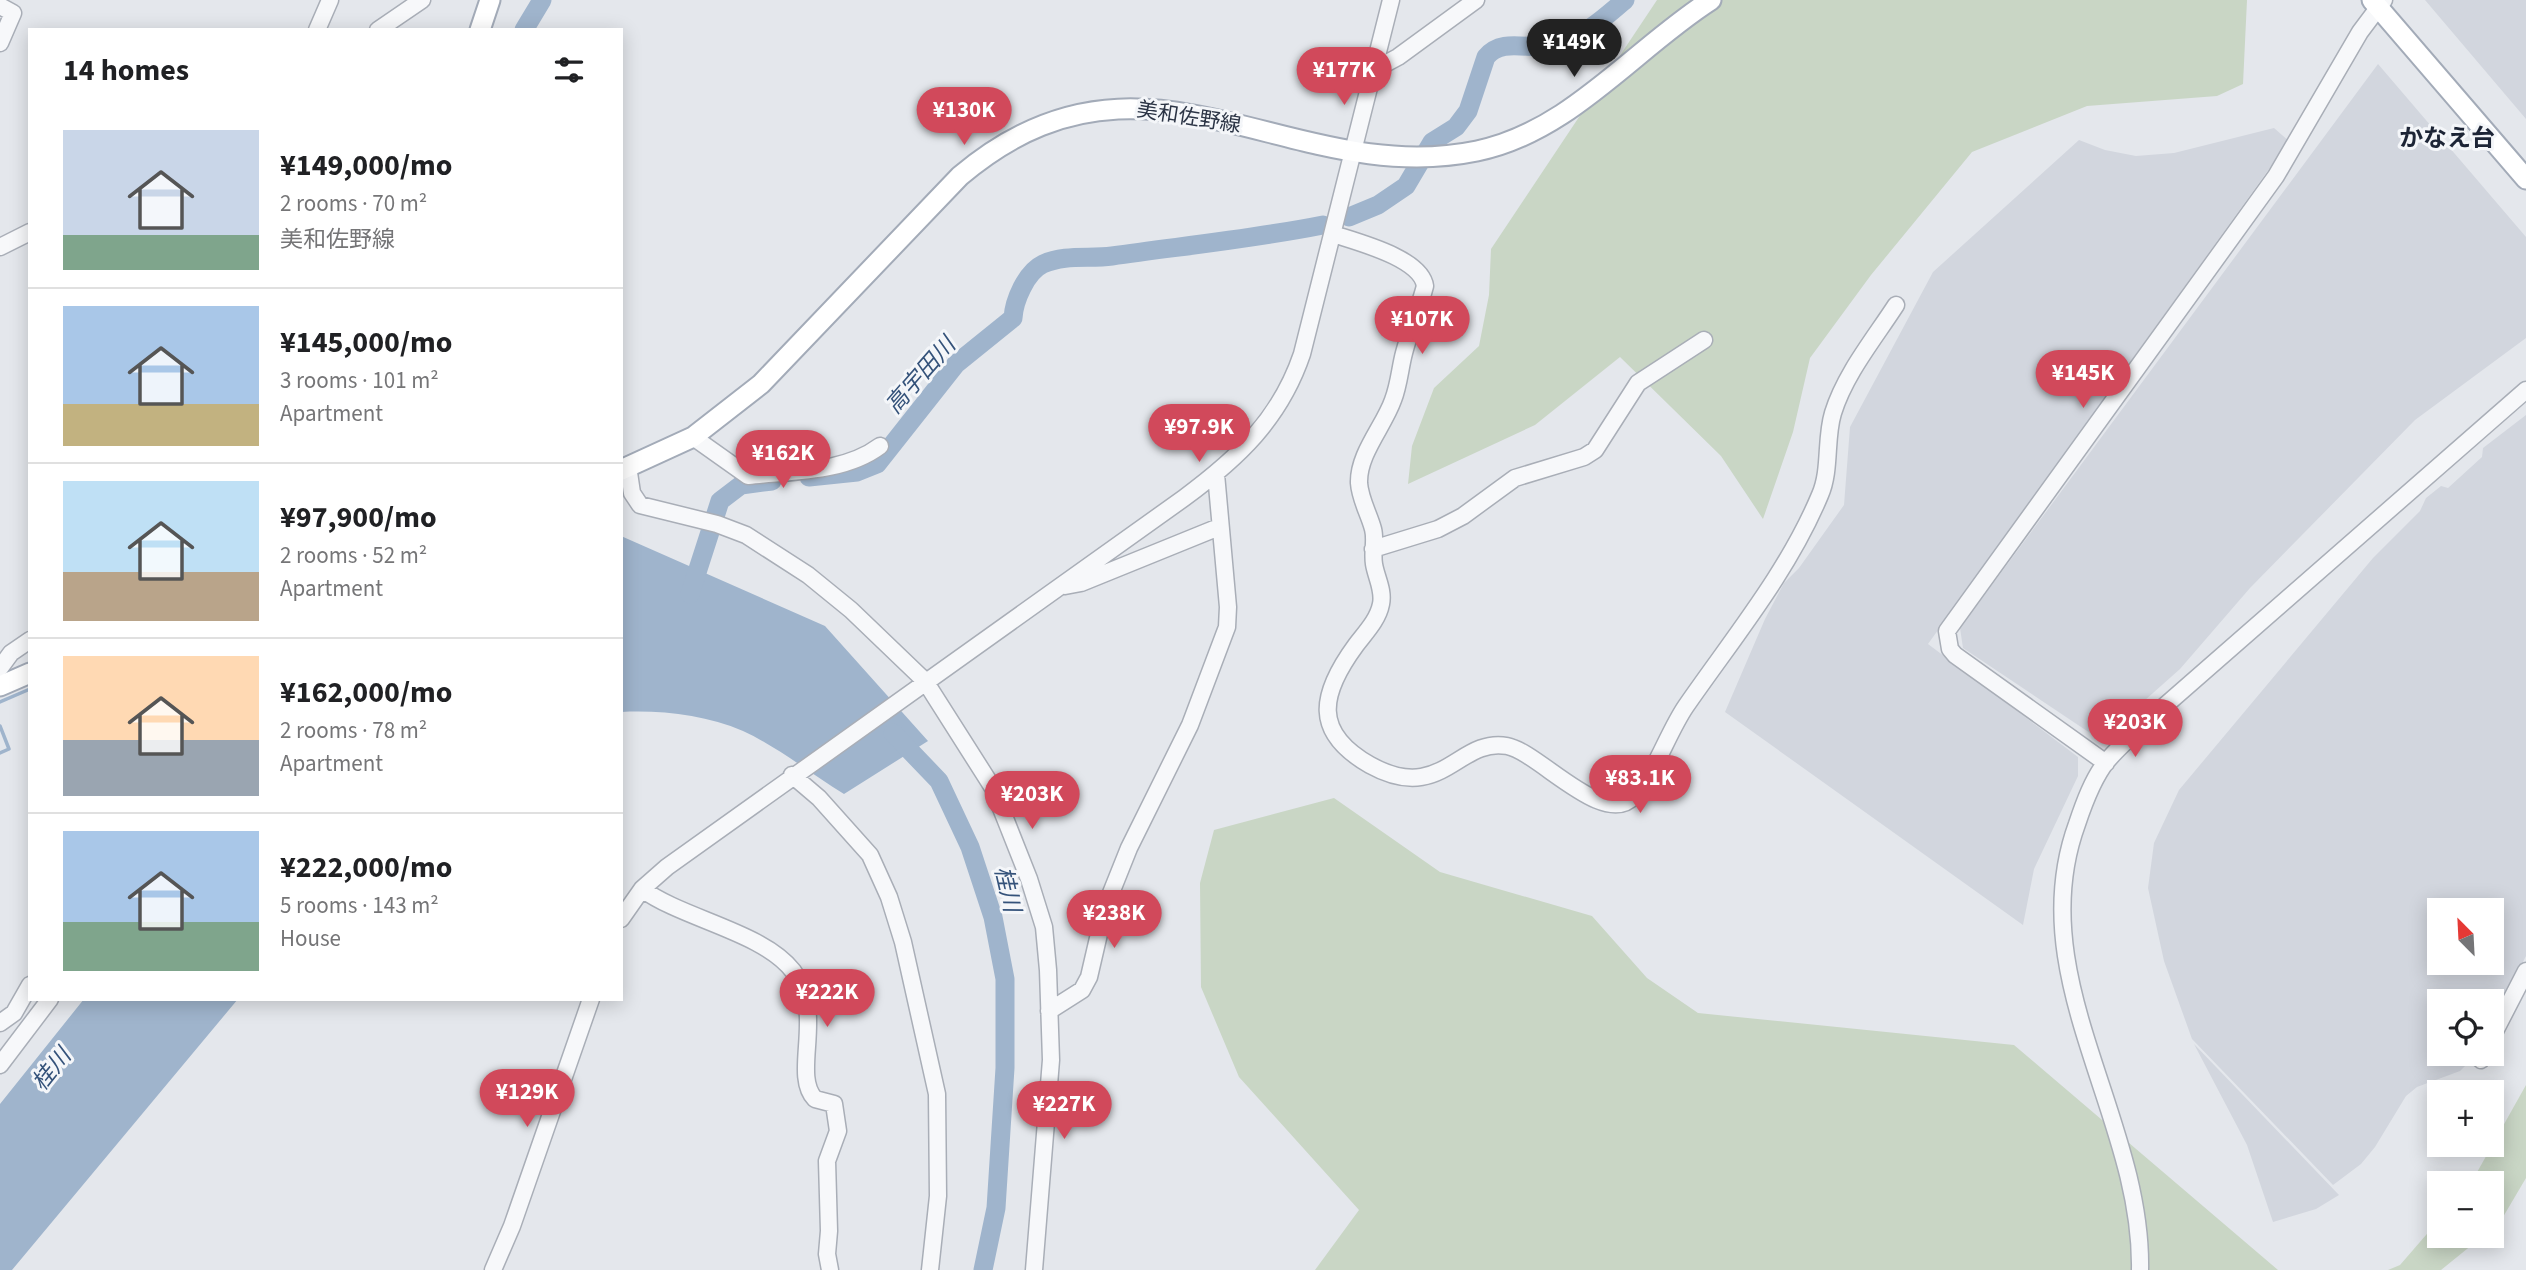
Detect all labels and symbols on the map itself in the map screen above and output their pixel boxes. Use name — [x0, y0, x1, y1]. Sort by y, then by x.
pin: ¥149K — [1525, 20, 1623, 79]
pin: ¥177K — [1295, 48, 1393, 107]
pin: ¥130K — [915, 88, 1013, 147]
street label: 美和佐野線 — [1135, 94, 1243, 140]
district label: かなえ台 — [2399, 121, 2495, 156]
pin: ¥107K — [1373, 296, 1471, 356]
water label: 高宇田川 — [878, 328, 965, 421]
pin: ¥145K — [2034, 350, 2132, 410]
pin: ¥97.9K — [1142, 405, 1256, 464]
pin: ¥162K — [734, 430, 832, 490]
pin: ¥203K — [2086, 700, 2184, 759]
pin: ¥83.1K — [1583, 756, 1697, 815]
pin: ¥203K — [983, 772, 1081, 831]
water label: 桂川 — [986, 863, 1029, 918]
pin: ¥238K — [1065, 890, 1163, 950]
north arrow — [2427, 898, 2504, 975]
pin: ¥222K — [778, 970, 876, 1029]
water label: 桂川 — [24, 1039, 81, 1098]
pin: ¥129K — [478, 1070, 576, 1129]
pin: ¥227K — [1015, 1082, 1113, 1141]

